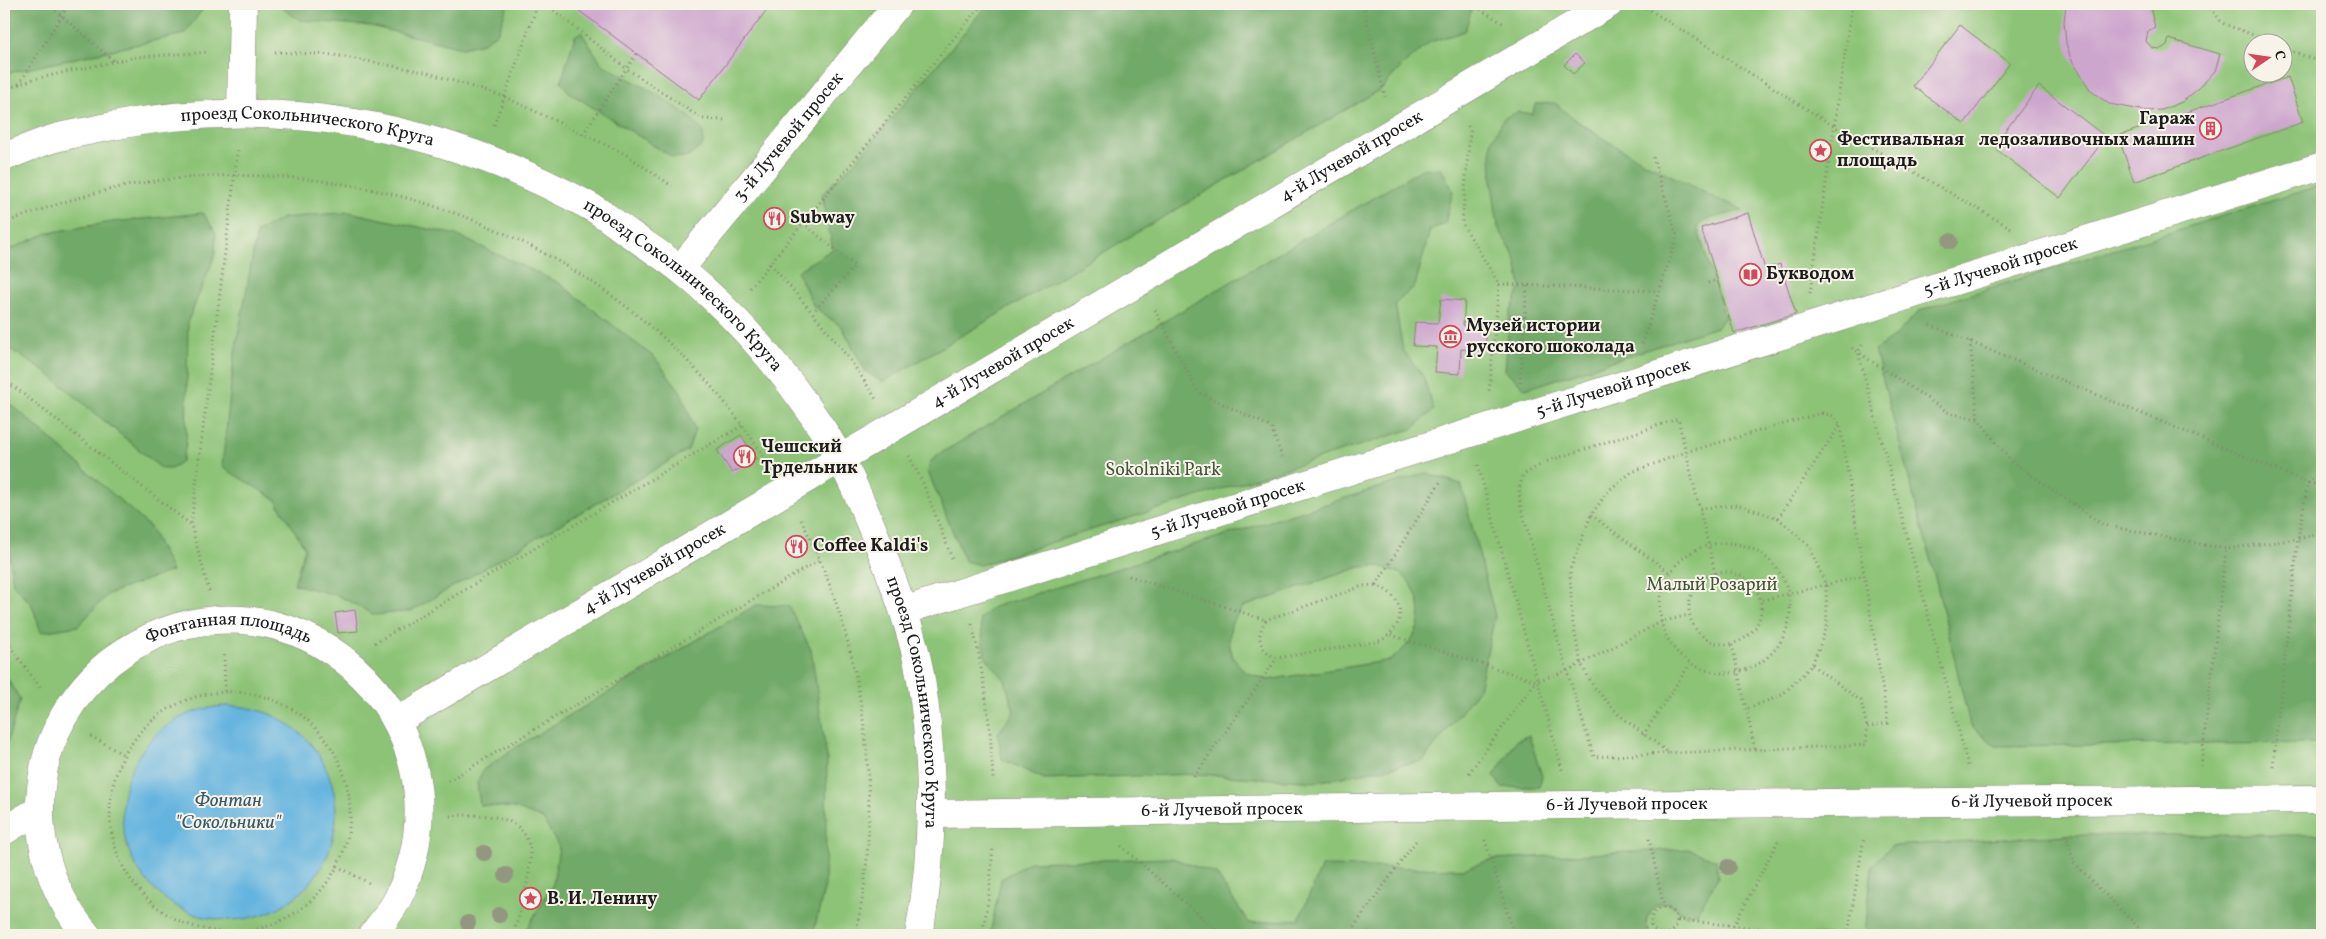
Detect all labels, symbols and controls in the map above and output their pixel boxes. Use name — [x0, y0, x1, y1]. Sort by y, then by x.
north arrow — [2244, 32, 2294, 82]
text: С — [2269, 49, 2289, 62]
street label: 3-й Лучевой просек — [728, 67, 850, 207]
street label: проезд Сокольнического Круга — [179, 101, 438, 153]
street label: 4-й Лучевой просек — [1275, 104, 1428, 208]
place label: Гараж ледозаливочных машин — [1979, 107, 2195, 153]
building icon: Гараж ледозаливочных машин — [2199, 117, 2223, 141]
place label: Фестивальная площадь — [1837, 128, 1964, 174]
place icon: Фестивальная площадь — [1809, 138, 1833, 162]
street label: проезд Сокольнического Круга — [579, 193, 789, 377]
restaurant icon: Subway — [762, 206, 786, 230]
place label: Subway — [790, 206, 855, 231]
street label: 5-й Лучевой просек — [1920, 231, 2081, 303]
library icon: Букводом — [1738, 262, 1762, 286]
place label: Букводом — [1766, 262, 1855, 287]
street label: 4-й Лучевой просек — [927, 310, 1079, 415]
place label: Музей истории русского шоколада — [1466, 314, 1635, 360]
museum icon: Музей истории русского шоколада — [1438, 324, 1462, 348]
street label: 5-й Лучевой просек — [1533, 352, 1694, 424]
place label: Чешский Трдельник — [761, 435, 858, 481]
restaurant icon: Чешский Трдельник — [733, 445, 757, 469]
park label: Sokolniki Park — [1105, 458, 1221, 483]
street label: 5-й Лучевой просек — [1147, 473, 1308, 545]
street label: 4-й Лучевой просек — [578, 517, 731, 621]
restaurant icon: Coffee Kaldi's — [785, 534, 809, 558]
place label: Coffee Kaldi's — [813, 534, 928, 559]
street label: проезд Сокольнического Круга — [880, 573, 943, 829]
park label: Малый Розарий — [1647, 573, 1778, 598]
text: Фонтанная площадь — [141, 607, 316, 651]
street label: Фонтанная площадь — [144, 632, 314, 654]
water label: Фонтан "Сокольники" — [175, 788, 282, 836]
street label: 6-й Лучевой просек — [1951, 788, 2113, 814]
street label: 6-й Лучевой просек — [1546, 791, 1708, 818]
street label: 6-й Лучевой просек — [1141, 796, 1303, 824]
place icon: В. И. Ленину — [519, 887, 543, 911]
place label: В. И. Ленину — [547, 887, 657, 912]

